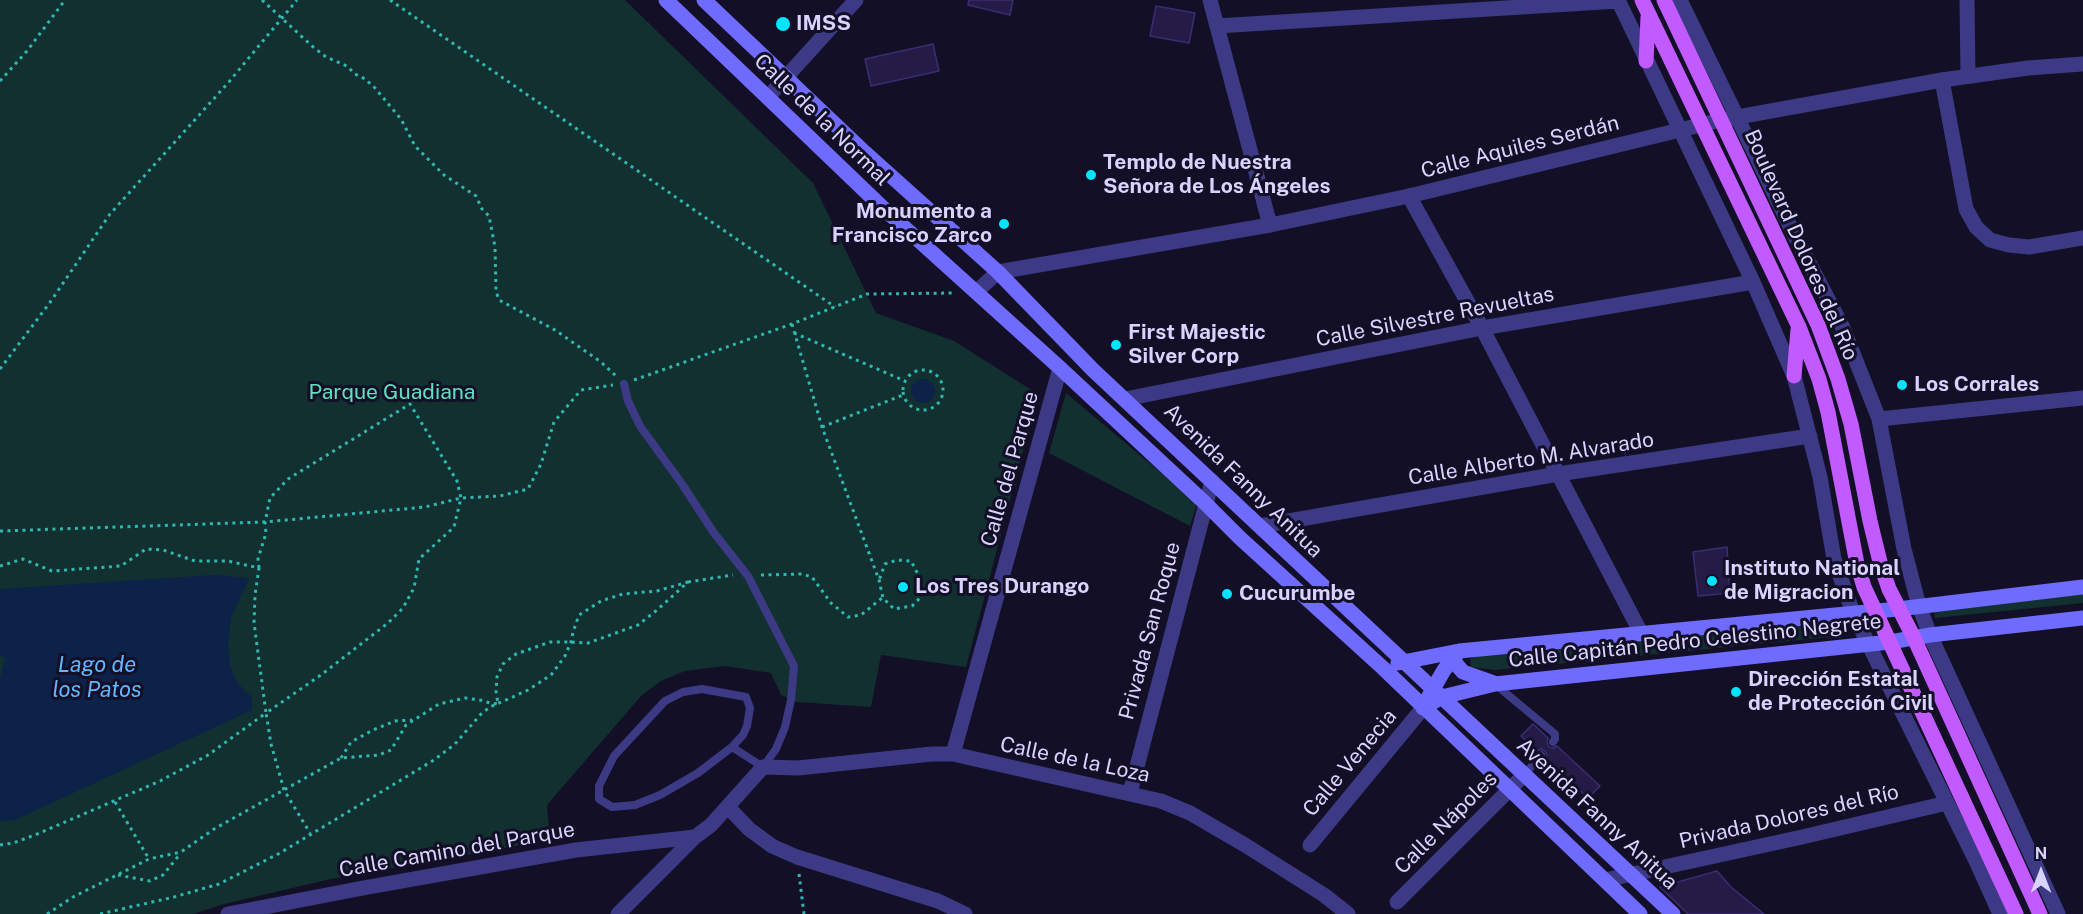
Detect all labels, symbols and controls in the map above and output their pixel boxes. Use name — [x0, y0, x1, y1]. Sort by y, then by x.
place label: IMSS — [796, 11, 851, 37]
marker: IMSS — [774, 15, 792, 33]
street label: Calle de la Normal — [749, 49, 895, 191]
street label: Calle Aquiles Serdán — [1418, 110, 1622, 184]
street label: Boulevard Dolores del Río — [1739, 126, 1863, 364]
place label: Templo de Nuestra Señora de Los Ángeles — [1103, 150, 1331, 200]
marker: Templo de Nuestra Señora de Los Ángeles — [1084, 168, 1098, 182]
place label: Monumento a Francisco Zarco — [832, 199, 992, 249]
marker: Monumento a Francisco Zarco — [997, 217, 1011, 231]
street label: Calle Silvestre Revueltas — [1314, 282, 1556, 352]
place label: First Majestic Silver Corp — [1128, 320, 1266, 370]
marker: First Majestic Silver Corp — [1109, 338, 1123, 352]
place label: Los Corrales — [1914, 372, 2039, 398]
marker: Los Corrales — [1895, 378, 1909, 392]
park label: Parque Guadiana — [309, 380, 475, 406]
street label: Calle del Parque — [976, 389, 1044, 549]
street label: Avenida Fanny Anitua — [1158, 399, 1328, 563]
street label: Calle Alberto M. Alvarado — [1406, 427, 1656, 491]
street label: Privada San Roque — [1114, 539, 1186, 723]
place label: Instituto National de Migracion — [1724, 556, 1900, 606]
place label: Los Tres Durango — [915, 574, 1089, 600]
marker: Instituto National de Migracion — [1705, 574, 1719, 588]
marker: Los Tres Durango — [896, 580, 910, 594]
place label: Cucurumbe — [1239, 581, 1355, 607]
marker: Cucurumbe — [1220, 587, 1234, 601]
street label: Calle Capitán Pedro Celestino Negrete — [1507, 609, 1883, 673]
water label: Lago de los Patos — [52, 652, 142, 704]
place label: Dirección Estatal de Protección Civil — [1748, 667, 1934, 717]
marker: Dirección Estatal de Protección Civil — [1729, 685, 1743, 699]
street label: Calle Venecia — [1298, 704, 1402, 822]
street label: Calle de la Loza — [998, 732, 1152, 788]
street label: Avenida Fanny Anitua — [1511, 733, 1683, 895]
street label: Calle Nápoles — [1389, 766, 1503, 880]
street label: Privada Dolores del Río — [1677, 779, 1901, 855]
street label: Calle Camino del Parque — [337, 817, 577, 883]
north arrow — [2011, 842, 2071, 902]
text: N — [2035, 844, 2047, 863]

